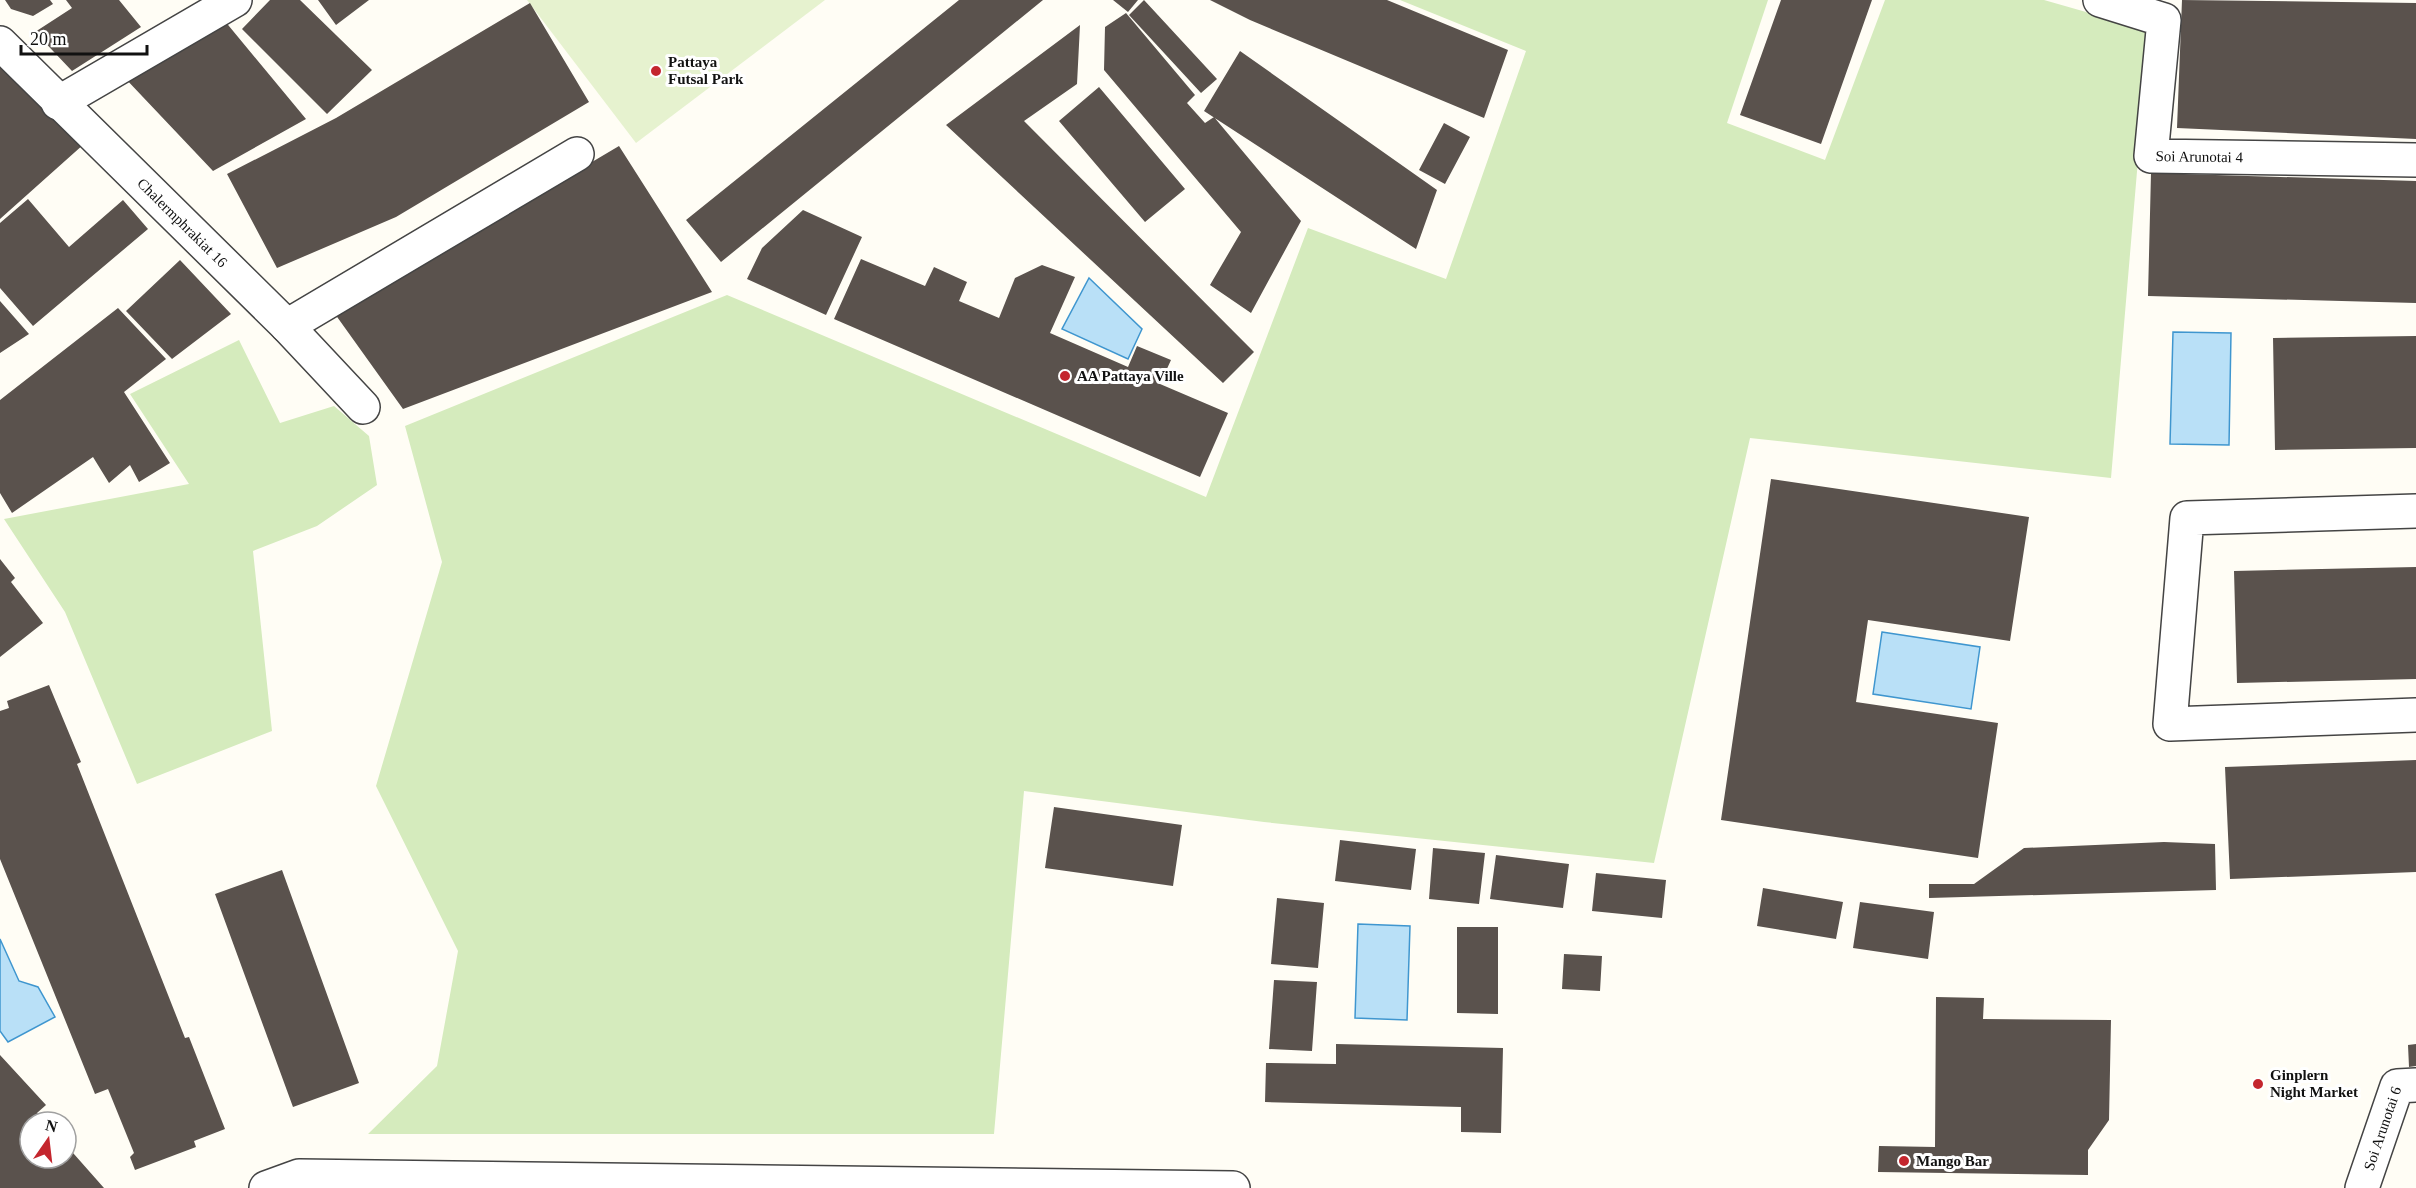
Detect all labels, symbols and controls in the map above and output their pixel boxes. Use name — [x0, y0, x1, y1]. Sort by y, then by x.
scale bar — [21, 18, 147, 56]
text: 20 m — [30, 29, 67, 49]
place label: Pattaya Futsal Park — [668, 54, 744, 87]
marker: Pattaya Futsal Park — [649, 64, 663, 78]
street label: Soi Arunotai 4 — [2155, 148, 2244, 165]
street label: Chalermphrakiat 16 — [134, 175, 231, 271]
place label: AA Pattaya Ville — [1077, 368, 1184, 384]
marker: AA Pattaya Ville — [1058, 369, 1072, 383]
place label: Ginplern Night Market — [2270, 1067, 2358, 1100]
marker: Ginplern Night Market — [2251, 1077, 2265, 1091]
street label: Soi Arunotai 6 — [2361, 1084, 2404, 1172]
north arrow — [18, 1110, 78, 1170]
text: N — [44, 1116, 60, 1136]
place label: Mango Bar — [1916, 1153, 1989, 1169]
marker: Mango Bar — [1897, 1154, 1911, 1168]

